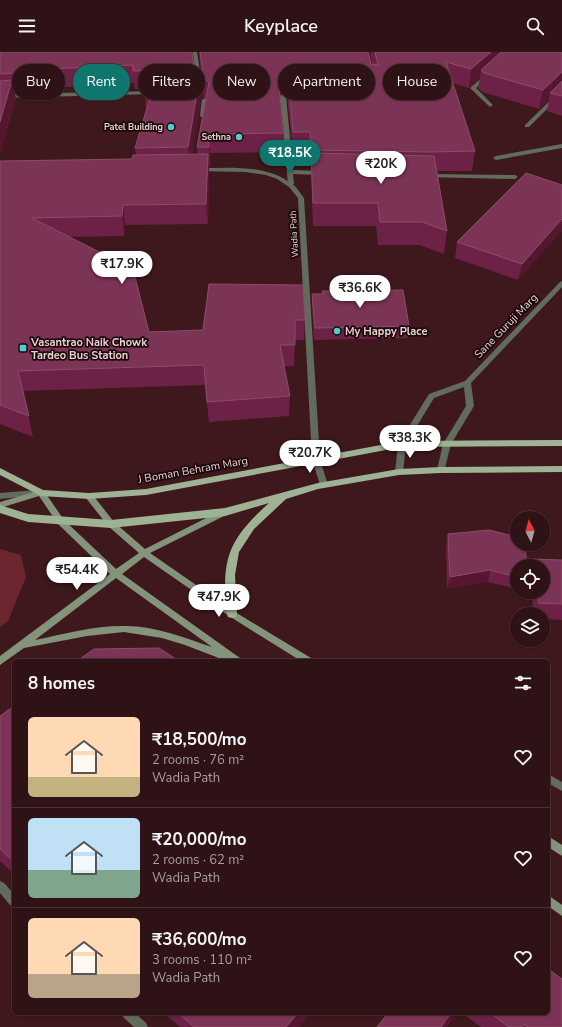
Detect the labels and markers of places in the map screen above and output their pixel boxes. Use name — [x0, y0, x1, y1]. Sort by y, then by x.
place label: Patel Building — [104, 121, 163, 133]
marker: Patel Building — [166, 122, 176, 132]
place label: Sethna — [202, 131, 231, 143]
marker: Sethna — [234, 132, 244, 142]
pin: ₹18.5K — [257, 140, 323, 174]
pin: ₹20K — [357, 151, 405, 185]
pin: ₹17.9K — [89, 251, 155, 285]
pin: ₹36.6K — [327, 275, 393, 309]
place label: My Happy Place — [345, 324, 427, 339]
marker: My Happy Place — [332, 326, 342, 336]
place label: Vasantrao Naik Chowk Tardeo Bus Station — [30, 335, 148, 363]
marker: Vasantrao Naik Chowk Tardeo Bus Station — [18, 343, 28, 353]
pin: ₹38.3K — [377, 425, 443, 459]
pin: ₹20.7K — [277, 440, 343, 474]
pin: ₹54.4K — [44, 557, 110, 591]
pin: ₹47.9K — [186, 584, 252, 618]

